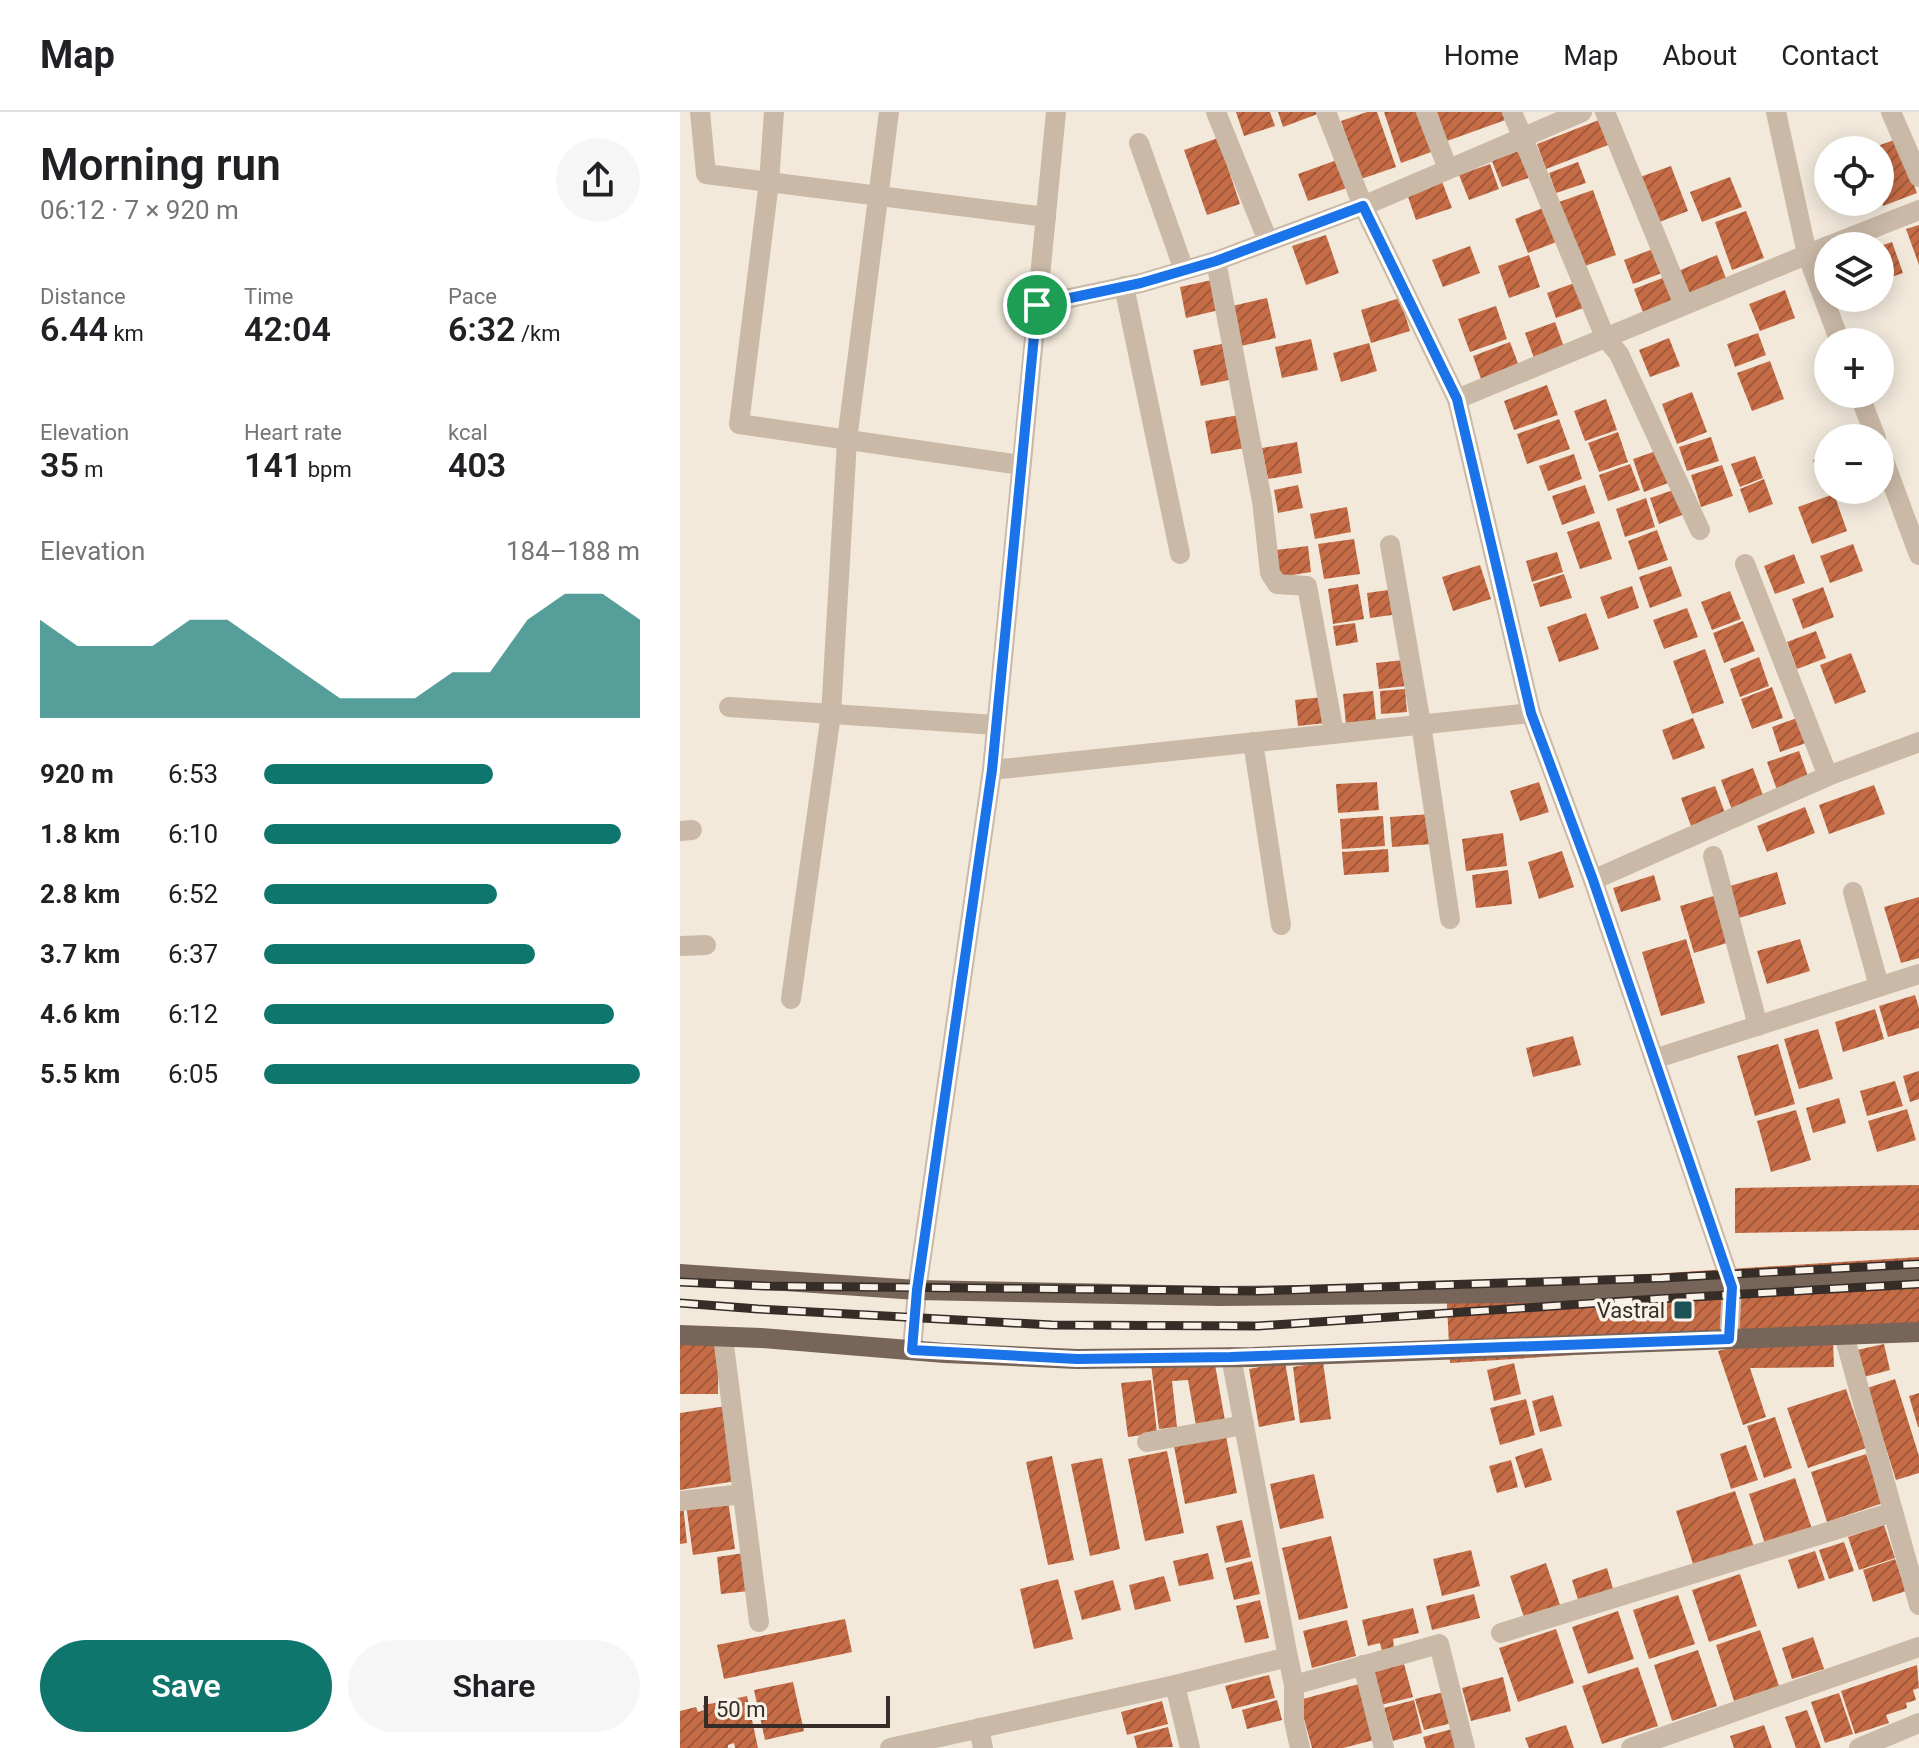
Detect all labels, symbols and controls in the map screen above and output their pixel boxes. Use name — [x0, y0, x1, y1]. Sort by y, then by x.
text: Map — [40, 33, 115, 77]
text: Home — [1444, 39, 1519, 72]
text: Map — [1563, 39, 1619, 72]
text: About — [1663, 39, 1737, 72]
text: Contact — [1781, 39, 1879, 72]
map controls — [1814, 136, 1894, 504]
button: locate — [1814, 136, 1894, 216]
button: share — [556, 138, 640, 222]
text: Morning run — [40, 139, 281, 191]
text: 06:12 · 7 × 920 m — [40, 195, 239, 225]
button: layers — [1814, 232, 1894, 312]
pin — [1003, 271, 1071, 339]
icon: arrive — [1015, 283, 1059, 327]
text: Distance — [40, 284, 126, 309]
text: Time — [244, 284, 293, 309]
text: Pace — [448, 284, 497, 309]
text: 6.44 — [40, 309, 108, 349]
text: 42:04 — [244, 309, 331, 349]
text: 6:32 — [448, 309, 516, 349]
text: km — [108, 321, 144, 346]
text: /km — [516, 321, 561, 346]
button: + — [1814, 328, 1894, 408]
text: Elevation — [40, 420, 129, 445]
text: Heart rate — [244, 420, 342, 445]
text: kcal — [448, 420, 488, 445]
button: − — [1814, 424, 1894, 504]
text: 35 — [40, 445, 79, 485]
text: 141 — [244, 445, 302, 485]
text: 403 — [448, 445, 506, 485]
text: m — [79, 457, 104, 482]
text: bpm — [302, 457, 352, 482]
text: Elevation — [40, 536, 145, 566]
text: 184–188 m — [506, 536, 640, 566]
text: 920 m — [40, 759, 114, 789]
text: 6:53 — [168, 759, 218, 789]
text: 1.8 km — [40, 819, 120, 849]
text: 6:10 — [168, 819, 218, 849]
text: 2.8 km — [40, 879, 120, 909]
text: 6:52 — [168, 879, 218, 909]
text: 3.7 km — [40, 939, 120, 969]
text: 6:37 — [168, 939, 218, 969]
text: 4.6 km — [40, 999, 120, 1029]
text: 6:12 — [168, 999, 218, 1029]
text: 5.5 km — [40, 1059, 120, 1089]
text: 6:05 — [168, 1059, 218, 1089]
place label: Vastral — [1597, 1298, 1665, 1323]
marker: Vastral — [1672, 1299, 1694, 1321]
button: Save — [40, 1640, 332, 1732]
button: Share — [348, 1640, 640, 1732]
scale bar — [704, 1692, 890, 1728]
text: 50 m — [716, 1697, 765, 1722]

